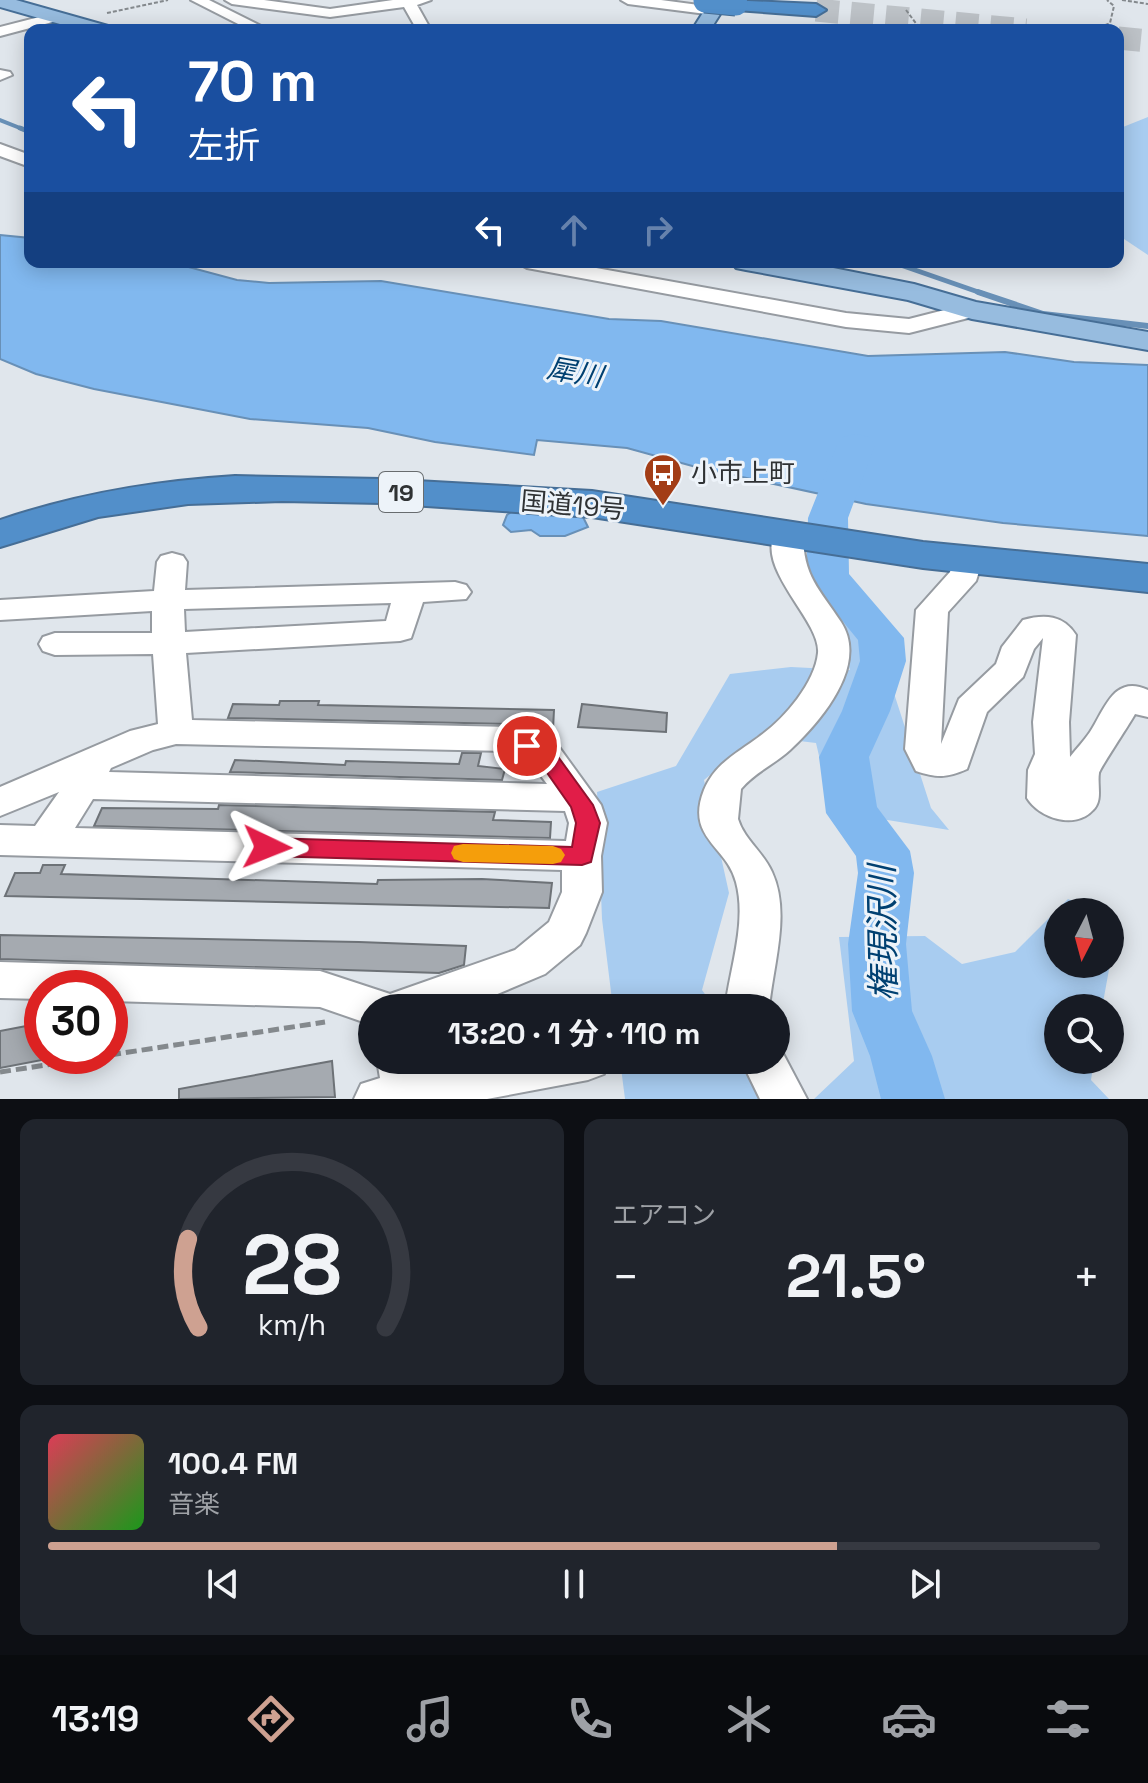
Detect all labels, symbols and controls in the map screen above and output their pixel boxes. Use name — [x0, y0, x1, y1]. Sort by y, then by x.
text: 70 m — [188, 46, 317, 117]
icon: left — [56, 56, 160, 160]
text: 左折 — [188, 123, 260, 169]
icon: left — [468, 208, 512, 252]
icon: ahead — [552, 208, 596, 252]
icon: right — [636, 208, 680, 252]
water label: 犀川 — [544, 349, 609, 395]
bus stop icon: 小市上町 — [642, 452, 684, 507]
place label: 小市上町 — [691, 456, 795, 490]
road number: 19 — [379, 472, 423, 512]
street label: 国道19号 — [519, 483, 627, 527]
pin — [493, 712, 561, 780]
icon: arrive — [505, 724, 549, 768]
position arrow — [225, 805, 309, 889]
water label: 権現沢川 — [860, 862, 906, 1001]
north arrow — [1044, 898, 1124, 978]
map controls — [1044, 898, 1124, 1074]
speed limit sign: 30 — [24, 970, 128, 1074]
button: search — [1044, 994, 1124, 1074]
text: 13:20 · 1 分 · 110 m — [448, 1014, 700, 1053]
text: エアコン — [612, 1198, 716, 1232]
text: 28 — [242, 1212, 342, 1318]
text: 21.5° — [786, 1238, 926, 1315]
text: − — [612, 1249, 639, 1305]
text: + — [1073, 1249, 1100, 1305]
text: km/h — [258, 1307, 326, 1343]
text: 100.4 FM — [168, 1444, 298, 1483]
text: 音楽 — [168, 1487, 220, 1521]
icon: previous — [201, 1562, 245, 1606]
icon: pause — [552, 1562, 596, 1606]
icon: next — [903, 1562, 947, 1606]
icon: directions — [243, 1691, 299, 1747]
icon: music — [402, 1691, 458, 1747]
icon: phone — [562, 1691, 618, 1747]
icon: climate — [721, 1691, 777, 1747]
icon: car — [881, 1691, 937, 1747]
icon: filters — [1040, 1691, 1096, 1747]
text: 13:19 — [52, 1696, 139, 1742]

